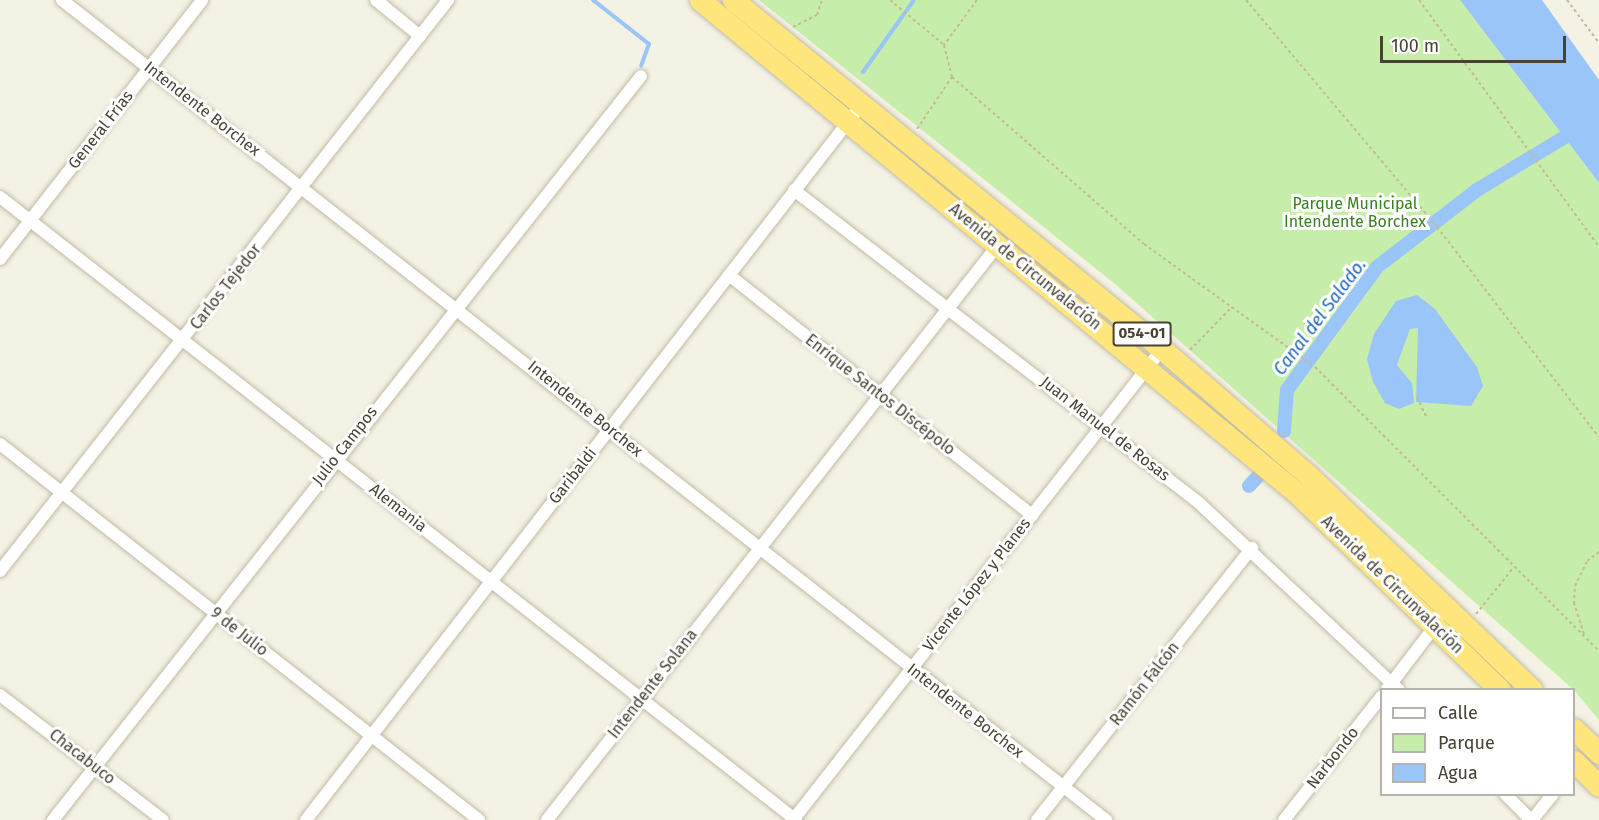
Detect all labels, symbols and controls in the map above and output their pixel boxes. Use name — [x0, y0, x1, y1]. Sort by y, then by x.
scale bar — [1383, 24, 1569, 62]
text: 100 m — [1391, 35, 1439, 57]
street label: Intendente Borchex — [140, 58, 264, 160]
street label: General Frías — [64, 87, 138, 173]
park label: Parque Municipal Intendente Borchex — [1284, 194, 1426, 232]
street label: Avenida de Circunvalación — [945, 200, 1105, 334]
street label: Carlos Tejedor — [186, 240, 266, 334]
water label: Canal del Salado. — [1269, 254, 1371, 380]
road number: 054-01 — [1112, 322, 1172, 346]
street label: Enrique Santos Discépolo — [801, 331, 959, 459]
street label: Intendente Borchex — [524, 357, 646, 461]
street label: Juan Manuel de Rosas — [1037, 373, 1173, 485]
street label: Julio Campos — [308, 403, 382, 489]
street label: Garibaldi — [545, 444, 601, 508]
street label: Alemania — [365, 480, 431, 536]
street label: Avenida de Circunvalación — [1317, 512, 1467, 658]
street label: Vicente López y Planes — [919, 515, 1035, 655]
street label: 9 de Julio — [206, 604, 272, 660]
street label: Intendente Solana — [604, 626, 702, 742]
street label: Ramón Falcón — [1106, 638, 1184, 730]
street label: Intendente Borchex — [903, 660, 1027, 762]
legend — [1380, 688, 1575, 796]
text: Calle — [1438, 702, 1478, 724]
street label: Narbondo — [1303, 723, 1363, 793]
street label: Chacabuco — [45, 725, 119, 789]
text: Parque — [1438, 732, 1495, 754]
text: Agua — [1438, 762, 1478, 784]

